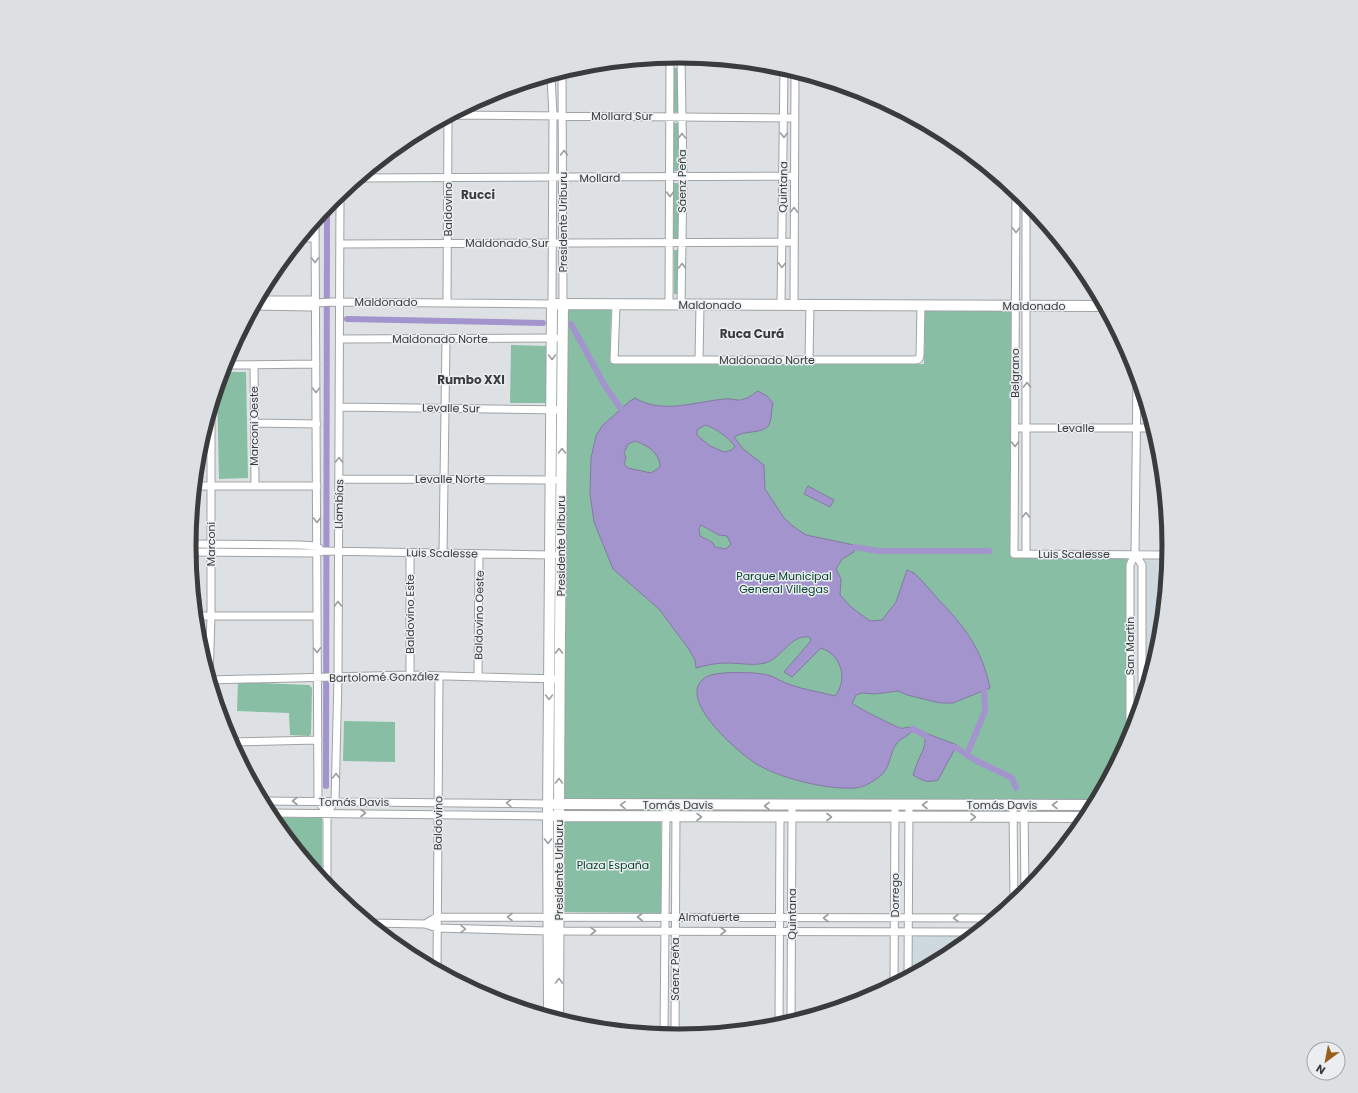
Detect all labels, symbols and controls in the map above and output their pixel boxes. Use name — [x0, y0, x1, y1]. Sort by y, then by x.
street label: Mollard Sur — [591, 108, 653, 124]
one-way arrow — [780, 132, 788, 138]
one-way arrow — [678, 133, 686, 139]
street label: Sáenz Peña — [674, 149, 690, 213]
one-way arrow — [560, 150, 568, 156]
street label: Quintana — [775, 161, 791, 213]
street label: Mollard — [579, 170, 621, 186]
street label: Presidente Uriburu — [555, 172, 571, 272]
street label: Baldovino — [440, 182, 456, 236]
district label: Rucci — [461, 186, 495, 203]
one-way arrow — [666, 191, 674, 197]
one-way arrow — [790, 207, 798, 213]
one-way arrow — [1012, 227, 1020, 233]
street label: Maldonado Sur — [465, 235, 549, 251]
one-way arrow — [311, 257, 319, 263]
one-way arrow — [778, 262, 786, 268]
one-way arrow — [678, 263, 686, 269]
street label: Maldonado — [354, 294, 418, 310]
street label: Maldonado — [678, 297, 742, 313]
street label: Maldonado — [1002, 298, 1066, 314]
district label: Ruca Curá — [720, 325, 784, 342]
street label: Maldonado Norte — [392, 331, 488, 347]
street label: Belgrano — [1007, 348, 1023, 398]
street label: Maldonado Norte — [719, 352, 815, 368]
one-way arrow — [547, 354, 556, 360]
district label: Rumbo XXI — [437, 371, 505, 388]
one-way arrow — [1023, 382, 1031, 388]
street label: Marconi Oeste — [246, 386, 262, 466]
one-way arrow — [312, 387, 320, 393]
street label: Levalle Sur — [422, 399, 480, 417]
street label: Levalle — [1057, 420, 1095, 436]
one-way arrow — [1010, 441, 1019, 447]
one-way arrow — [558, 448, 566, 454]
one-way arrow — [335, 457, 343, 463]
street label: Levalle Norte — [415, 471, 485, 487]
street label: Llambías — [331, 479, 347, 529]
street label: Presidente Uriburu — [553, 496, 569, 596]
one-way arrow — [1022, 512, 1030, 518]
one-way arrow — [313, 517, 321, 523]
street label: Marconi — [203, 521, 219, 566]
street label: Luis Scalesse — [406, 544, 478, 562]
street label: Luis Scalesse — [1038, 546, 1110, 562]
park label: Parque Municipal General Villegas — [736, 568, 832, 597]
street label: Baldovino Oeste — [470, 570, 488, 660]
street label: Baldovino Este — [402, 574, 418, 654]
one-way arrow — [334, 601, 342, 607]
street label: San Martín — [1122, 617, 1138, 675]
one-way arrow — [313, 647, 322, 653]
one-way arrow — [555, 648, 563, 654]
street label: Bartolomé González — [329, 668, 439, 686]
one-way arrow — [545, 694, 553, 700]
one-way arrow — [332, 773, 340, 779]
one-way arrow — [555, 778, 563, 784]
street label: Tomás Davis — [319, 794, 389, 810]
street label: Baldovino — [430, 796, 446, 850]
one-way arrow — [292, 797, 298, 805]
street label: Tomás Davis — [643, 797, 713, 813]
street label: Tomás Davis — [967, 797, 1037, 813]
one-way arrow — [506, 799, 512, 807]
one-way arrow — [620, 801, 626, 809]
one-way arrow — [922, 801, 928, 809]
one-way arrow — [1052, 801, 1058, 809]
one-way arrow — [764, 802, 770, 810]
one-way arrow — [360, 809, 366, 817]
one-way arrow — [696, 813, 702, 821]
one-way arrow — [826, 813, 832, 821]
one-way arrow — [970, 813, 976, 821]
street label: Presidente Uriburu — [551, 820, 567, 920]
one-way arrow — [544, 838, 552, 844]
park label: Plaza España — [577, 857, 649, 873]
street label: Dorrego — [887, 873, 903, 917]
street label: Quintana — [784, 888, 800, 940]
street label: Almafuerte — [678, 909, 740, 925]
one-way arrow — [507, 913, 513, 921]
one-way arrow — [637, 913, 643, 921]
one-way arrow — [823, 914, 829, 922]
one-way arrow — [953, 914, 959, 922]
one-way arrow — [460, 925, 466, 933]
one-way arrow — [590, 927, 596, 935]
one-way arrow — [720, 927, 726, 935]
street label: Sáenz Peña — [667, 937, 683, 1001]
one-way arrow — [555, 978, 563, 984]
north arrow — [1306, 1041, 1346, 1081]
text: N — [1313, 1061, 1328, 1078]

